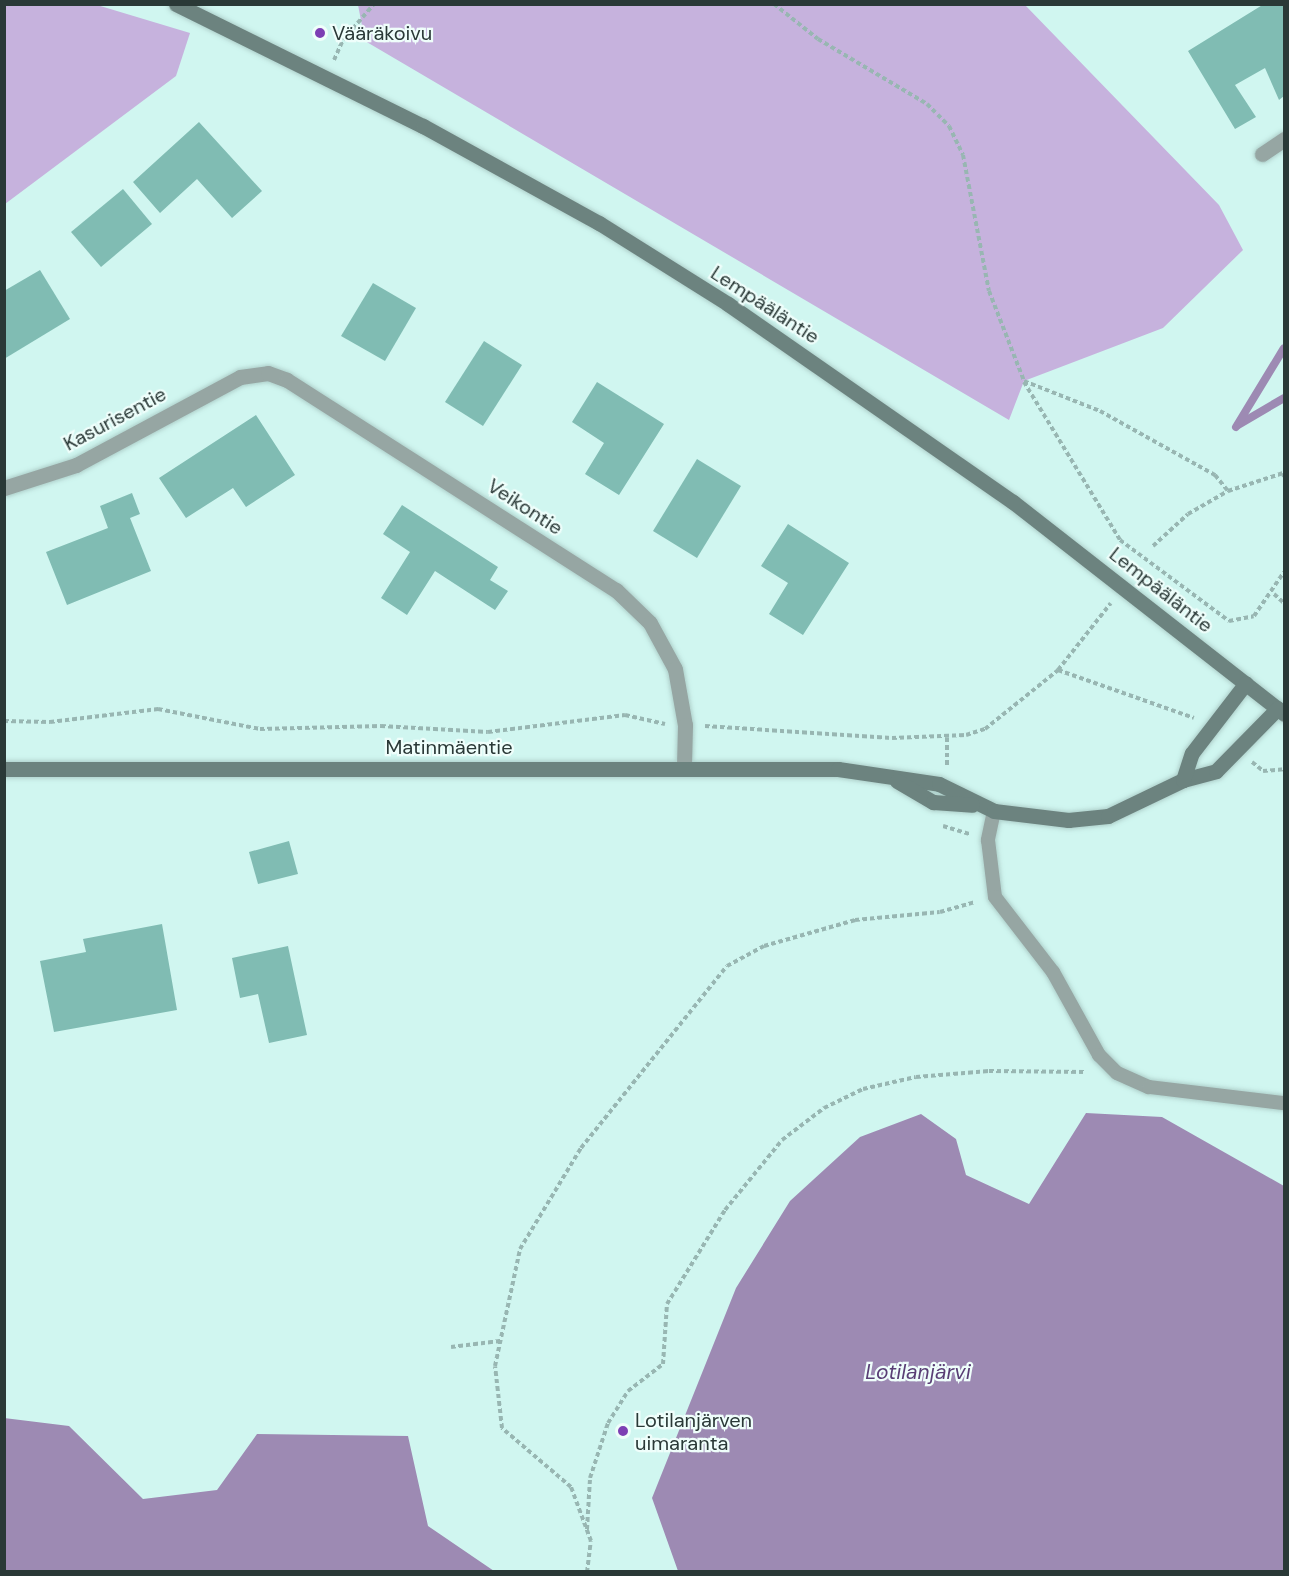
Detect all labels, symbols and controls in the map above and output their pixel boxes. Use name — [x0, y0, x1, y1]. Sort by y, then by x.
place label: Vääräkoivu — [332, 21, 432, 45]
marker: Vääräkoivu — [313, 26, 327, 40]
street label: Lempääläntie — [706, 261, 824, 349]
street label: Kasurisentie — [60, 382, 170, 456]
street label: Veikontie — [483, 474, 567, 540]
street label: Lempääläntie — [1105, 542, 1217, 638]
street label: Matinmäentie — [385, 735, 513, 759]
water label: Lotilanjärvi — [865, 1359, 971, 1385]
place label: Lotilanjärven uimaranta — [635, 1408, 752, 1455]
marker: Lotilanjärven uimaranta — [616, 1424, 630, 1438]

